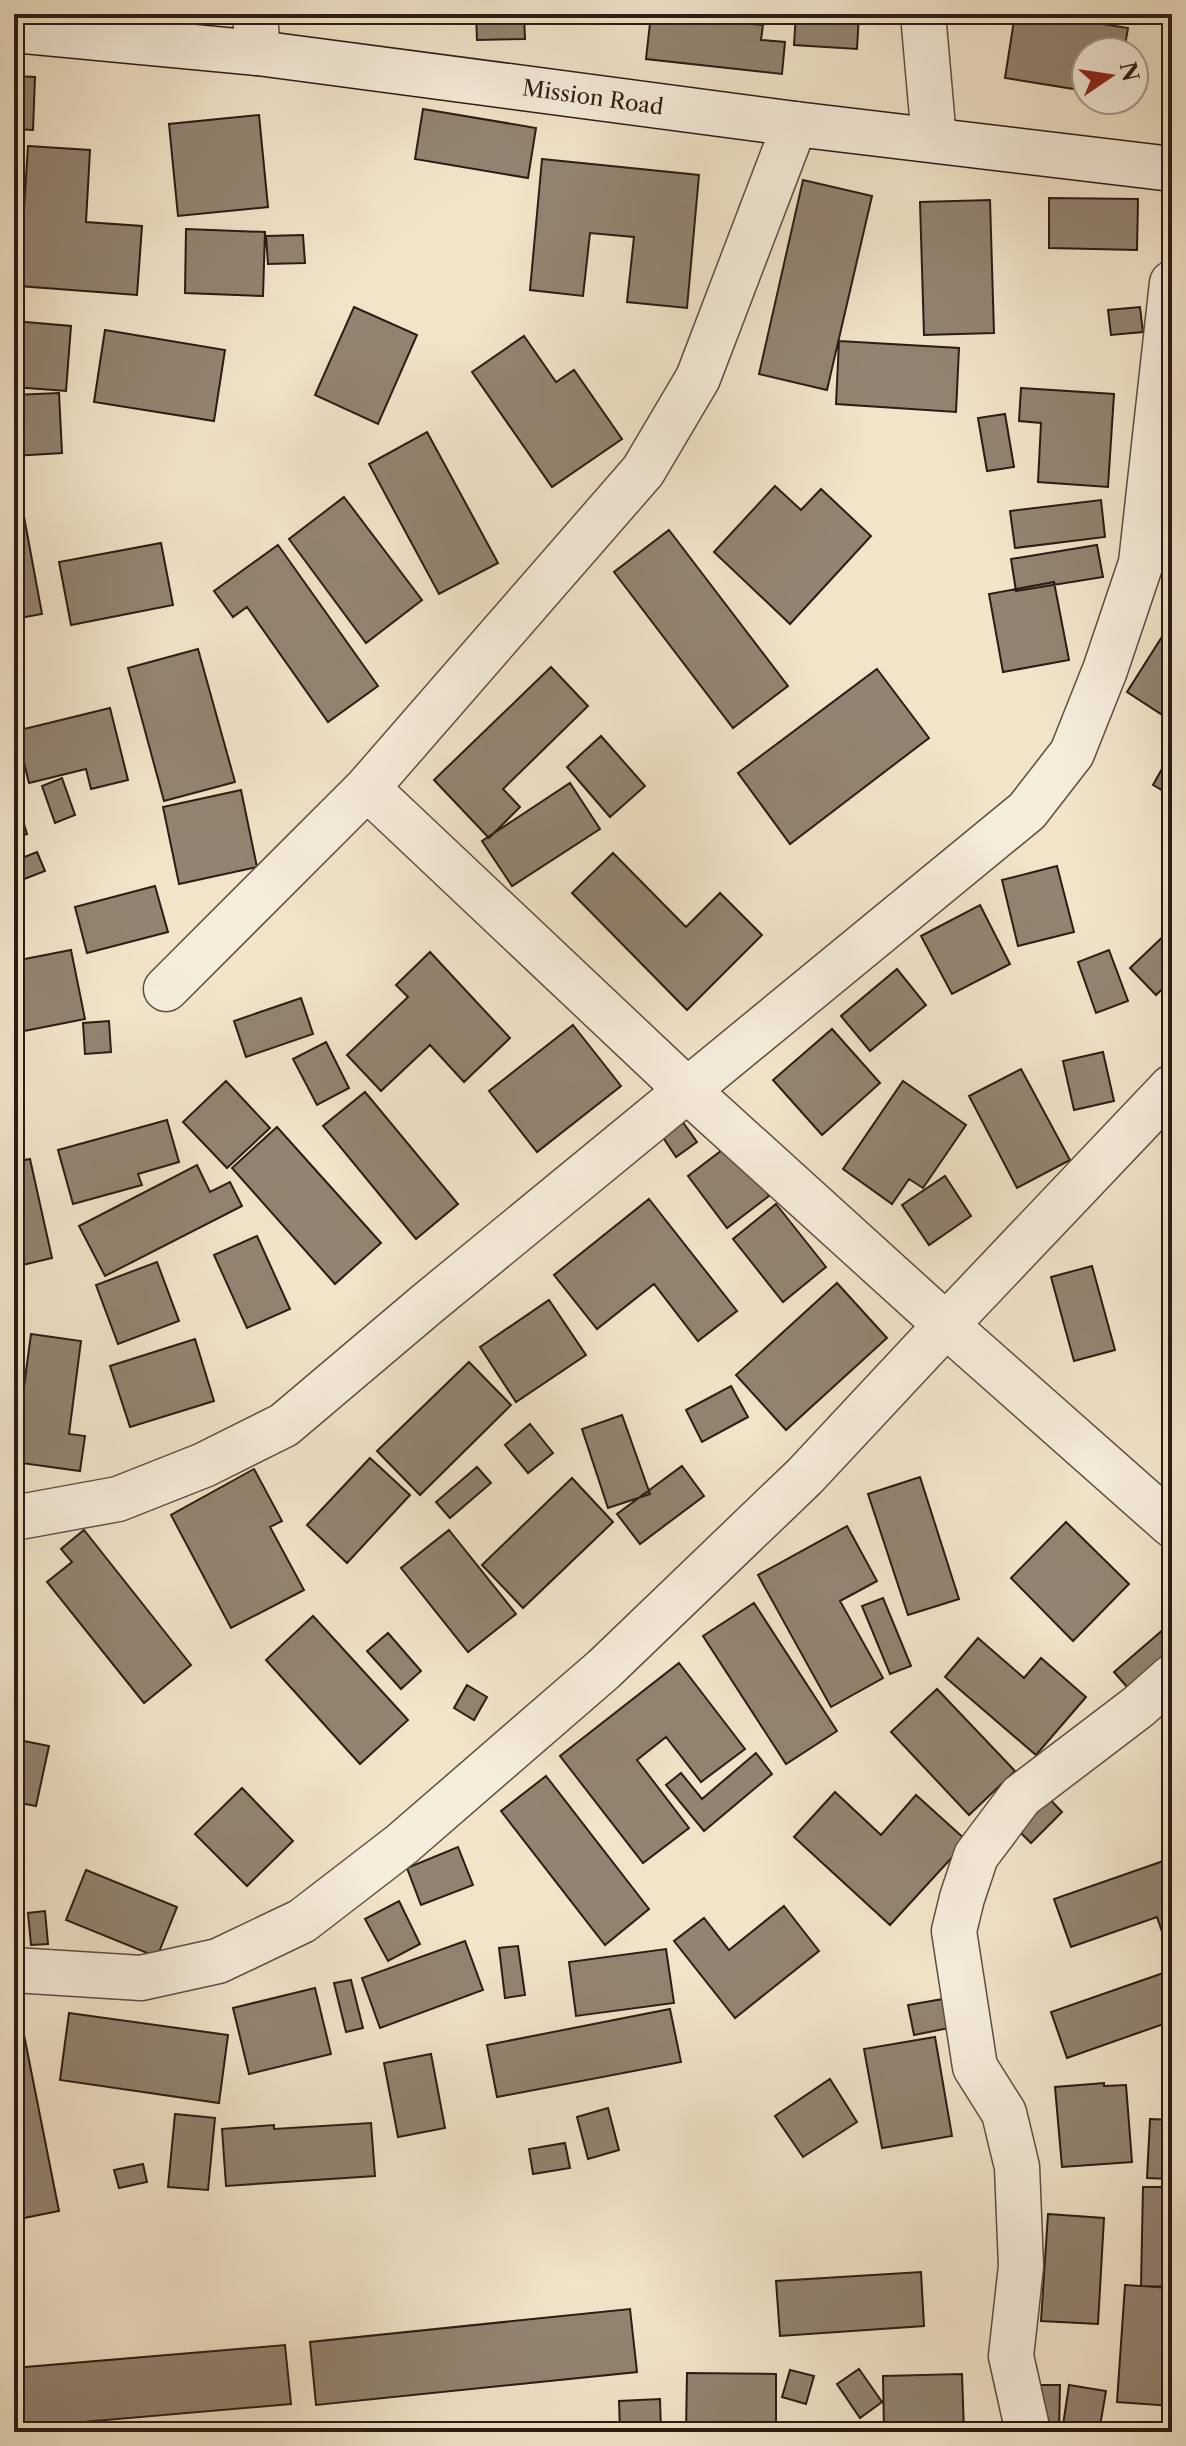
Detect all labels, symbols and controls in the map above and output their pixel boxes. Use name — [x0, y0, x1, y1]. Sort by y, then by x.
north arrow — [1070, 36, 1150, 116]
text: N — [1114, 59, 1144, 84]
street label: Mission Road — [521, 74, 665, 121]

